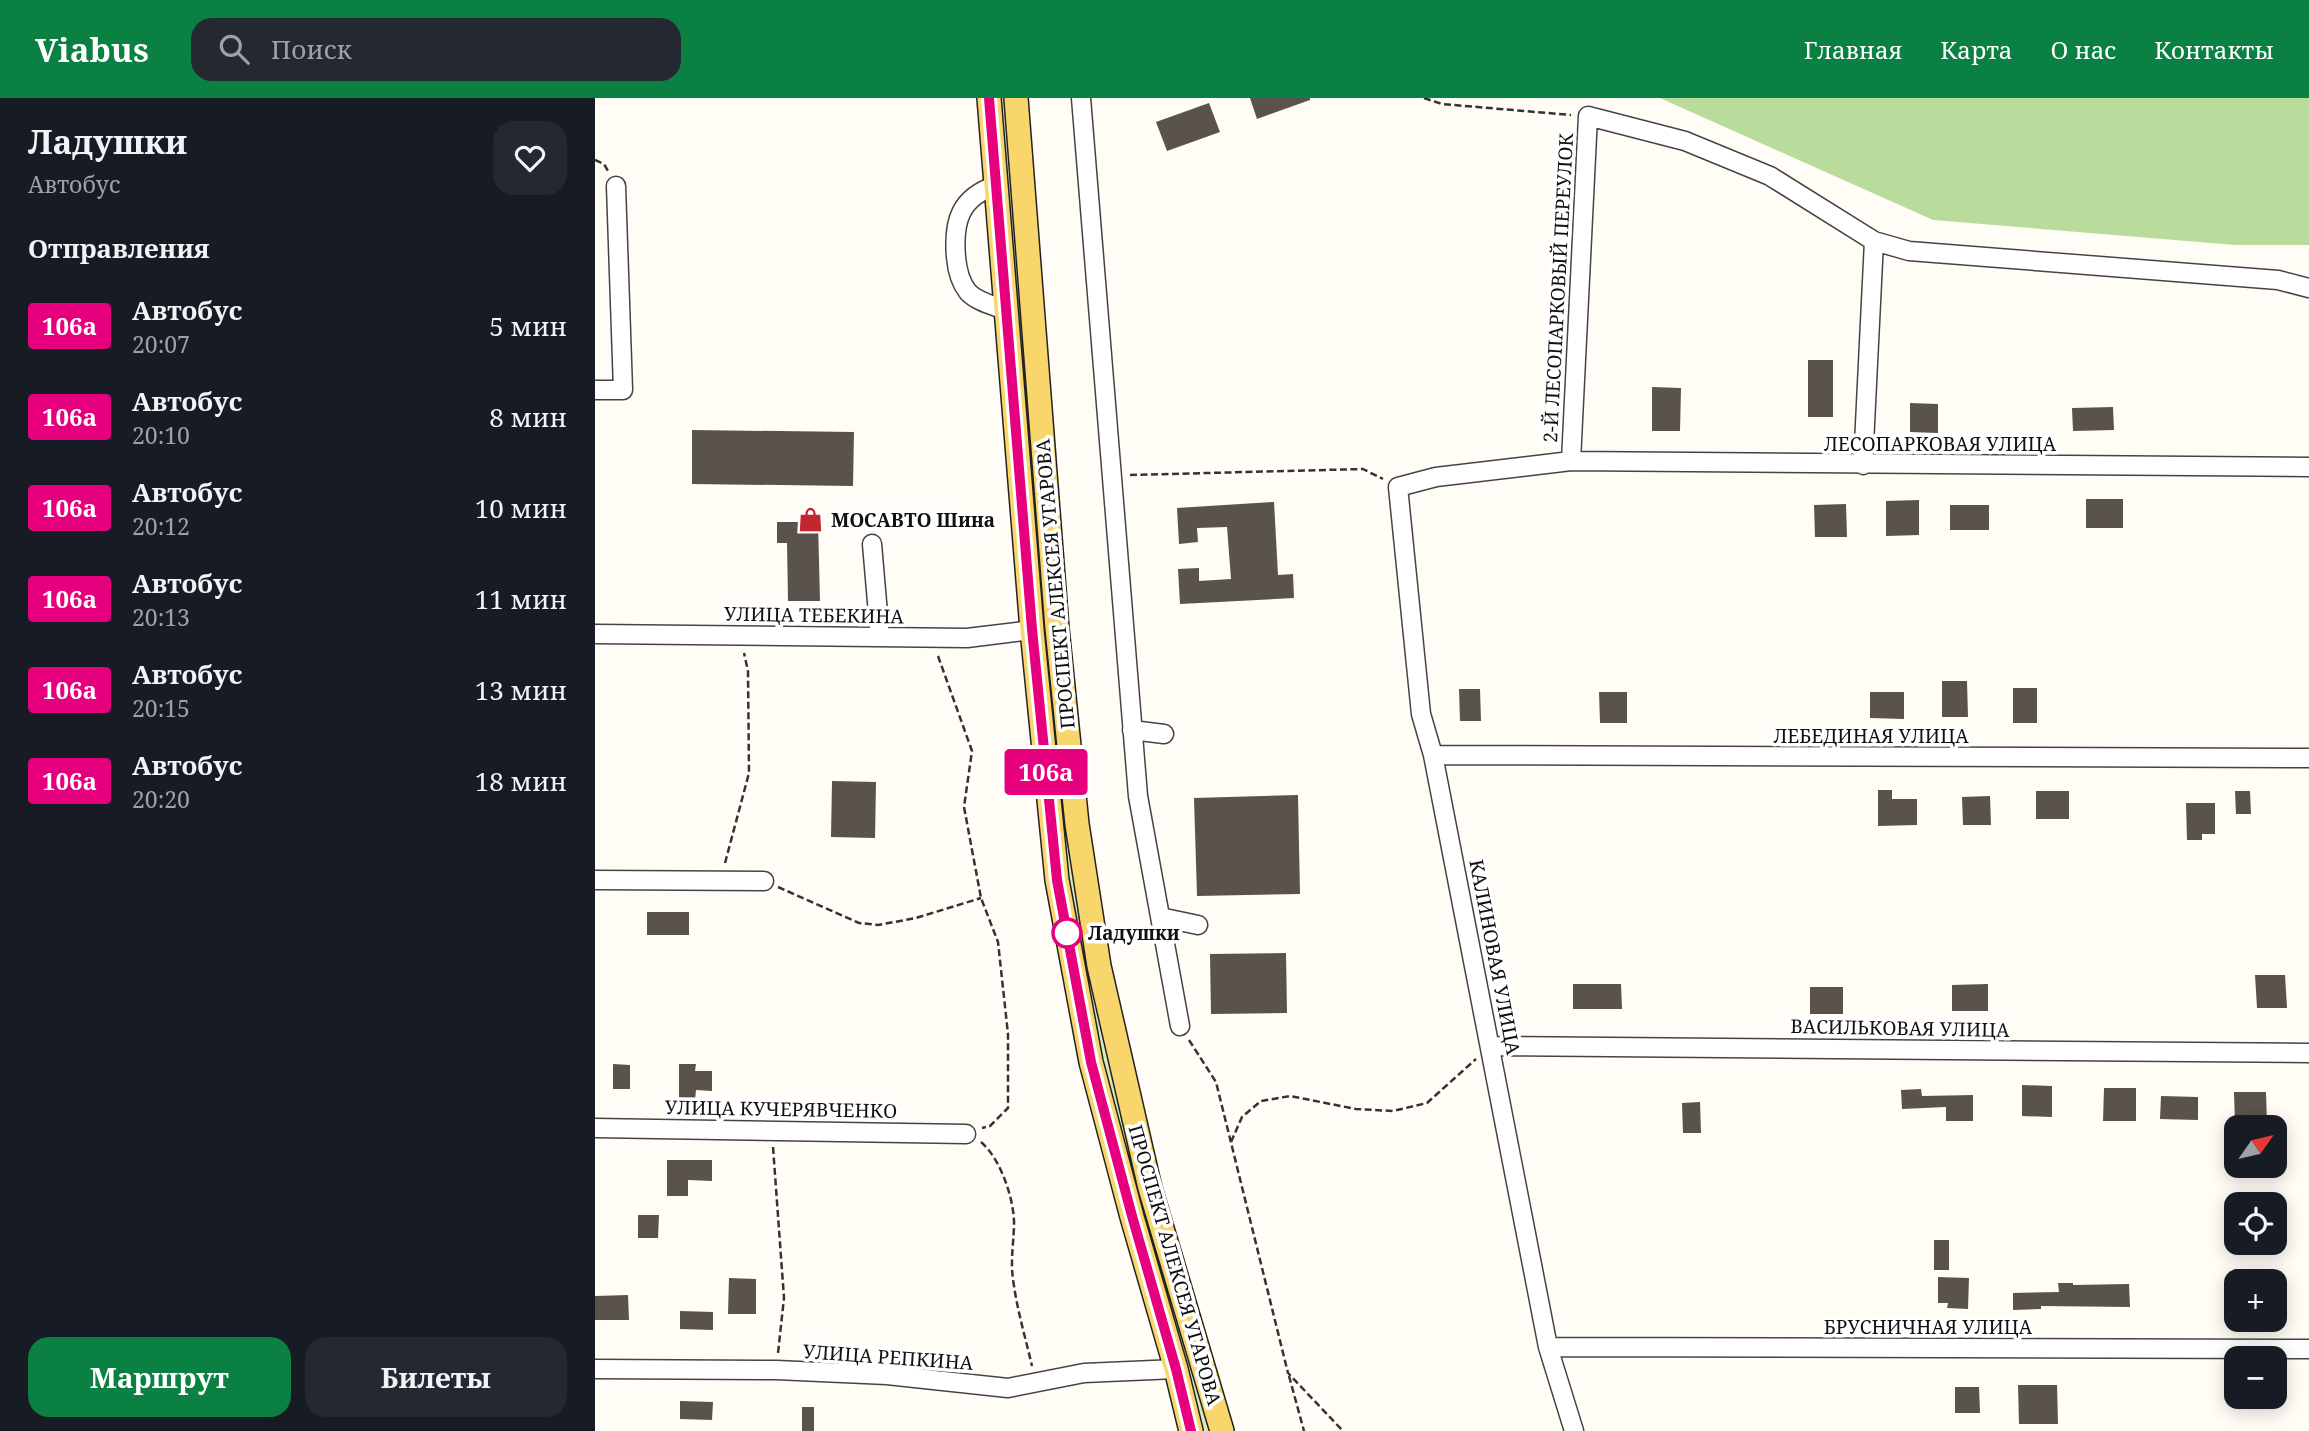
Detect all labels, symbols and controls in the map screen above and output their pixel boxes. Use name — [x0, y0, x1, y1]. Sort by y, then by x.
search box — [191, 18, 681, 81]
text: Viabus — [35, 27, 149, 72]
icon: search — [215, 30, 253, 68]
text: Поиск — [271, 31, 352, 67]
text: Главная — [1804, 33, 1902, 66]
text: Карта — [1940, 33, 2013, 66]
text: О нас — [2051, 33, 2116, 66]
text: Контакты — [2154, 33, 2274, 66]
text: Ладушки — [28, 119, 187, 164]
button: heart — [493, 121, 567, 195]
street label: 2-Й ЛЕСОПАРКОВЫЙ ПЕРЕУЛОК — [1537, 132, 1579, 443]
text: Автобус — [28, 168, 120, 200]
text: Отправления — [28, 230, 210, 266]
text: Автобус — [132, 292, 242, 328]
text: 5 мин — [489, 308, 567, 344]
text: 106а — [42, 309, 97, 342]
text: 20:07 — [132, 328, 190, 360]
text: Автобус — [132, 383, 242, 419]
text: 8 мин — [489, 399, 567, 435]
text: 106а — [42, 400, 97, 433]
text: 20:10 — [132, 419, 190, 451]
street label: ЛЕСОПАРКОВАЯ УЛИЦА — [1824, 431, 2057, 457]
street label: ПРОСПЕКТ АЛЕКСЕЯ УГАРОВА — [1029, 437, 1081, 730]
text: Автобус — [132, 474, 242, 510]
text: 10 мин — [475, 490, 567, 526]
text: 106а — [42, 491, 97, 524]
shop icon: МОСАВТО Шина — [797, 506, 825, 534]
place label: МОСАВТО Шина — [831, 507, 995, 533]
text: 20:12 — [132, 510, 190, 542]
text: Автобус — [132, 565, 242, 601]
text: 11 мин — [475, 581, 567, 617]
text: 106а — [42, 582, 97, 615]
street label: УЛИЦА ТЕБЕКИНА — [724, 600, 905, 630]
text: 20:13 — [132, 601, 190, 633]
text: Автобус — [132, 656, 242, 692]
text: 13 мин — [475, 672, 567, 708]
text: 106а — [42, 673, 97, 706]
text: 20:15 — [132, 692, 190, 724]
street label: ЛЕБЕДИНАЯ УЛИЦА — [1773, 723, 1969, 749]
text: Автобус — [132, 747, 242, 783]
line badge: 106а — [997, 749, 1095, 795]
text: 106а — [1019, 755, 1073, 788]
text: 18 мин — [475, 763, 567, 799]
text: 106а — [42, 764, 97, 797]
text: 20:20 — [132, 783, 190, 815]
street label: КАЛИНОВАЯ УЛИЦА — [1463, 857, 1527, 1057]
marker: Ладушки — [1052, 918, 1082, 948]
place label: Ладушки — [1088, 920, 1180, 946]
street label: ВАСИЛЬКОВАЯ УЛИЦА — [1790, 1013, 2010, 1043]
street label: УЛИЦА КУЧЕРЯВЧЕНКО — [665, 1094, 897, 1124]
north arrow — [2224, 1115, 2287, 1178]
map controls — [2224, 1115, 2287, 1409]
street label: ПРОСПЕКТ АЛЕКСЕЯ УГАРОВА — [1122, 1122, 1228, 1409]
button: locate — [2224, 1192, 2287, 1255]
button: + — [2224, 1269, 2287, 1332]
street label: БРУСНИЧНАЯ УЛИЦА — [1824, 1314, 2033, 1340]
button: Маршрут — [28, 1337, 291, 1417]
button: Билеты — [305, 1337, 567, 1417]
street label: УЛИЦА РЕПКИНА — [802, 1338, 975, 1376]
button: − — [2224, 1346, 2287, 1409]

